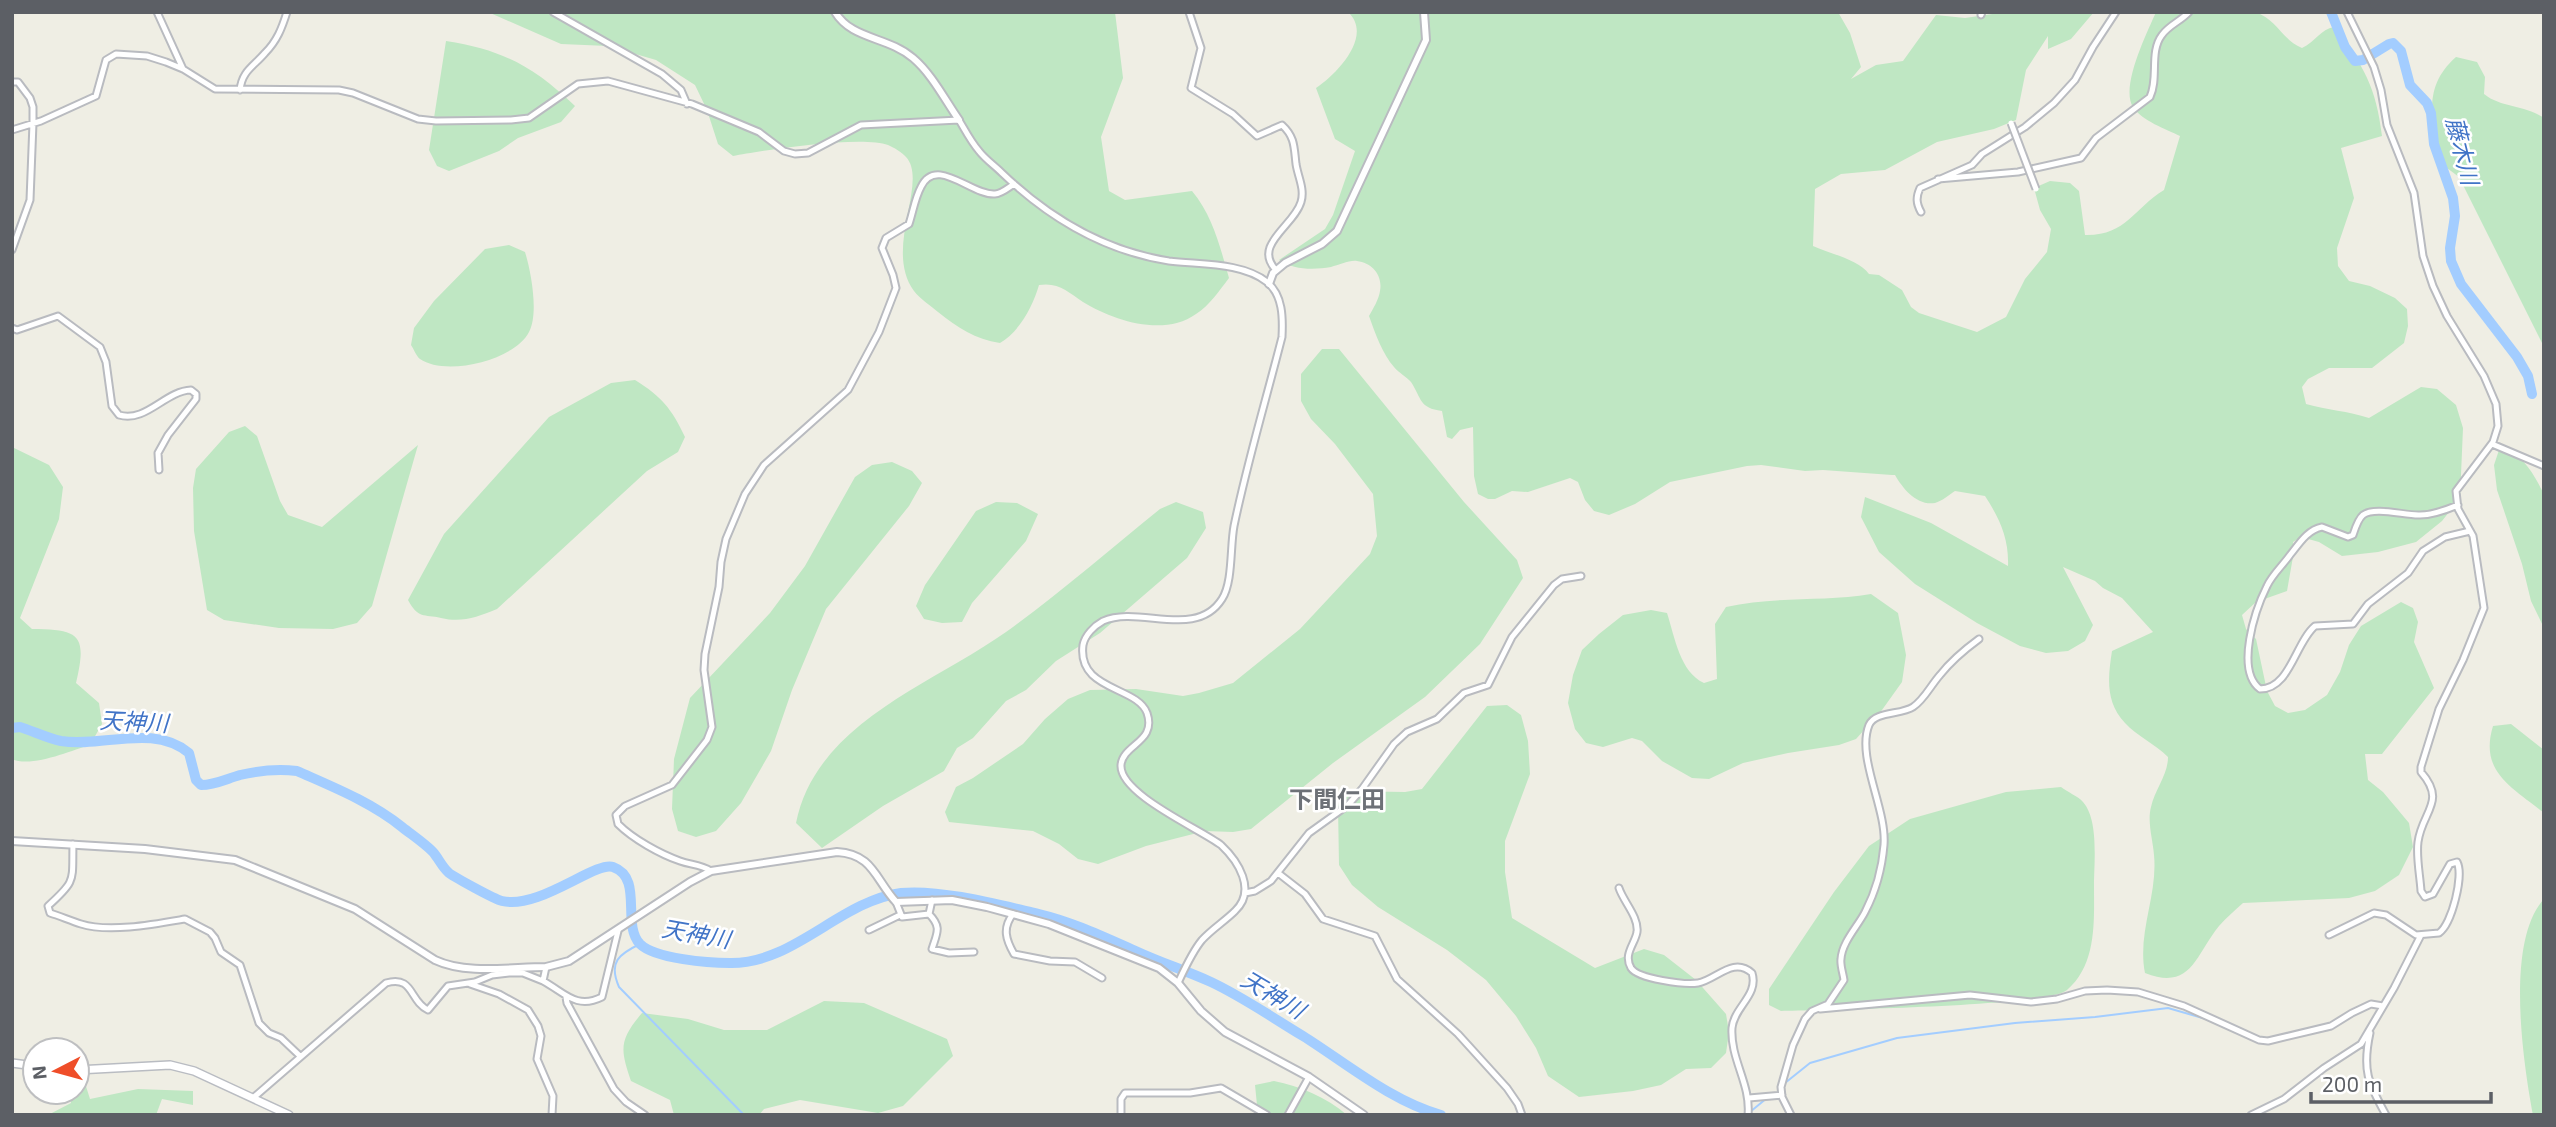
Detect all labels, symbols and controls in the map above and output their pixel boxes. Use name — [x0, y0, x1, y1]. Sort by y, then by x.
water label: 藤木川 — [2441, 114, 2486, 191]
water label: 天神川 — [99, 705, 172, 737]
district label: 下間仁田 — [1289, 784, 1385, 813]
water label: 天神川 — [660, 913, 736, 953]
water label: 天神川 — [1237, 964, 1313, 1025]
north arrow — [21, 1036, 91, 1106]
scale bar — [2311, 1060, 2491, 1104]
text: N — [26, 1065, 51, 1081]
text: 200 m — [2322, 1071, 2382, 1096]

